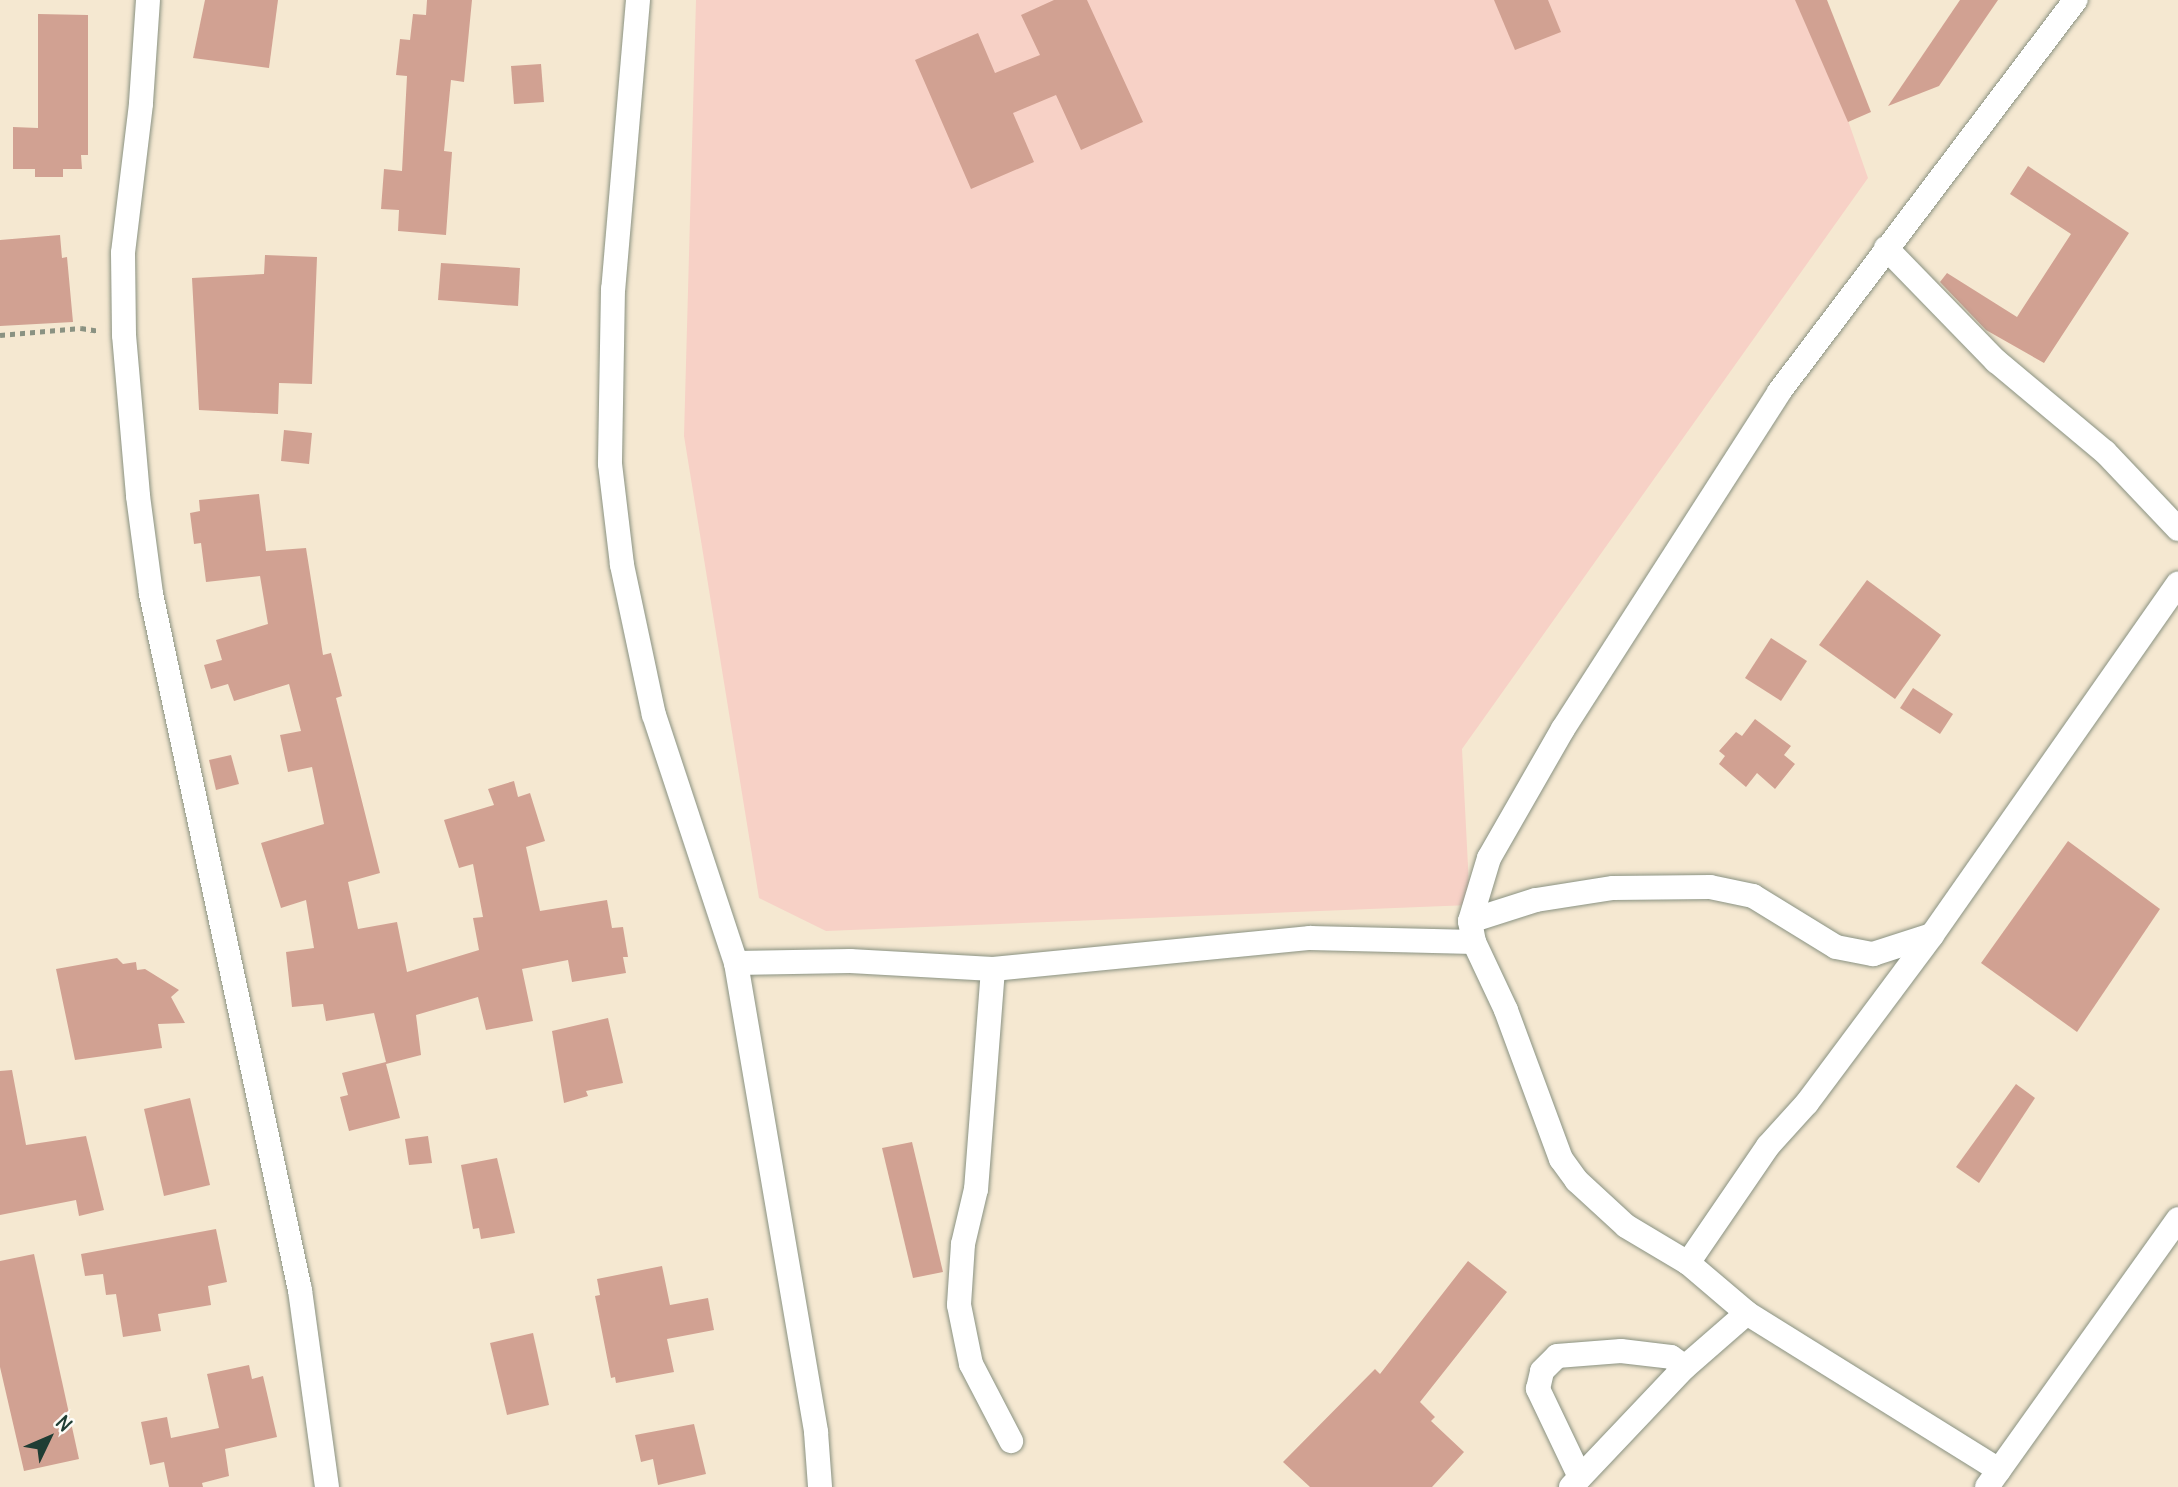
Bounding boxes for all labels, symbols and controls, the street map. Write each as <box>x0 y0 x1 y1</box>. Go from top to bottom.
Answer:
north arrow <box>14 1403 84 1473</box>
text: N <box>51 1410 77 1436</box>

